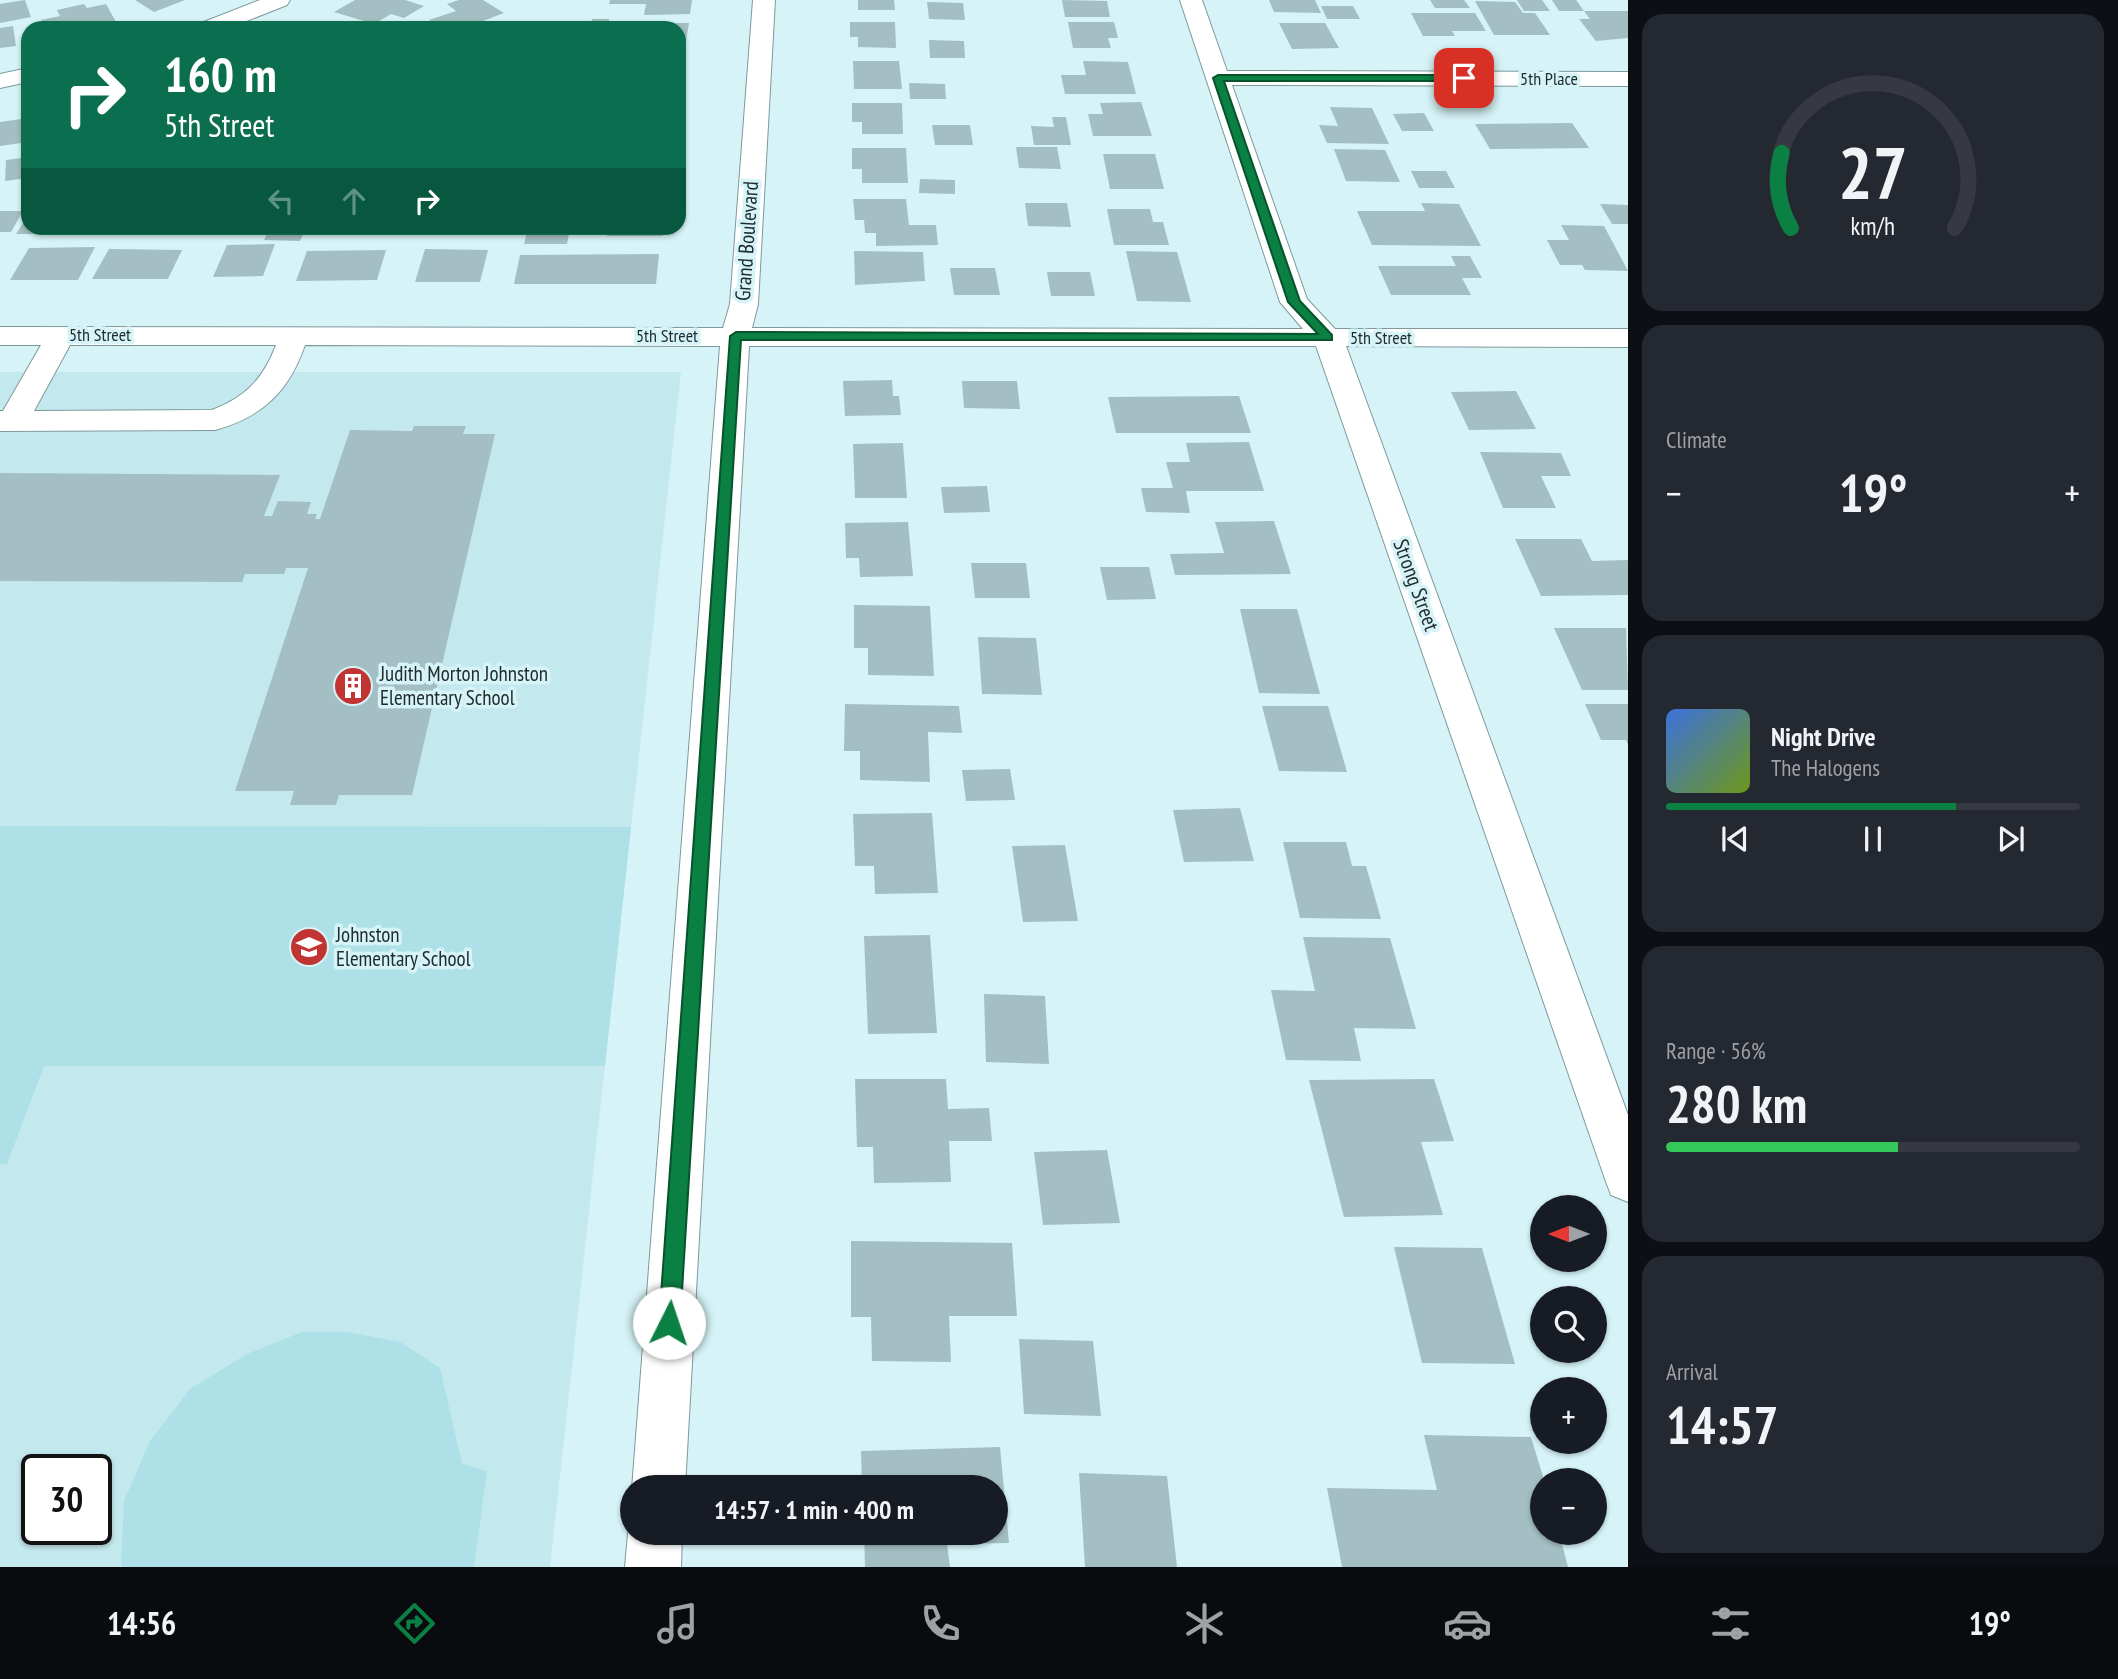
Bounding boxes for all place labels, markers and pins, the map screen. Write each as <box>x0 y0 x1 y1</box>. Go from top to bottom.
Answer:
pin <box>1434 48 1494 108</box>
place label: Judith Morton Johnston Elementary School <box>379 660 548 711</box>
building icon: Judith Morton Johnston Elementary School <box>332 665 374 707</box>
place label: Johnston Elementary School <box>335 921 471 972</box>
school or university icon: Johnston Elementary School <box>288 926 330 968</box>

